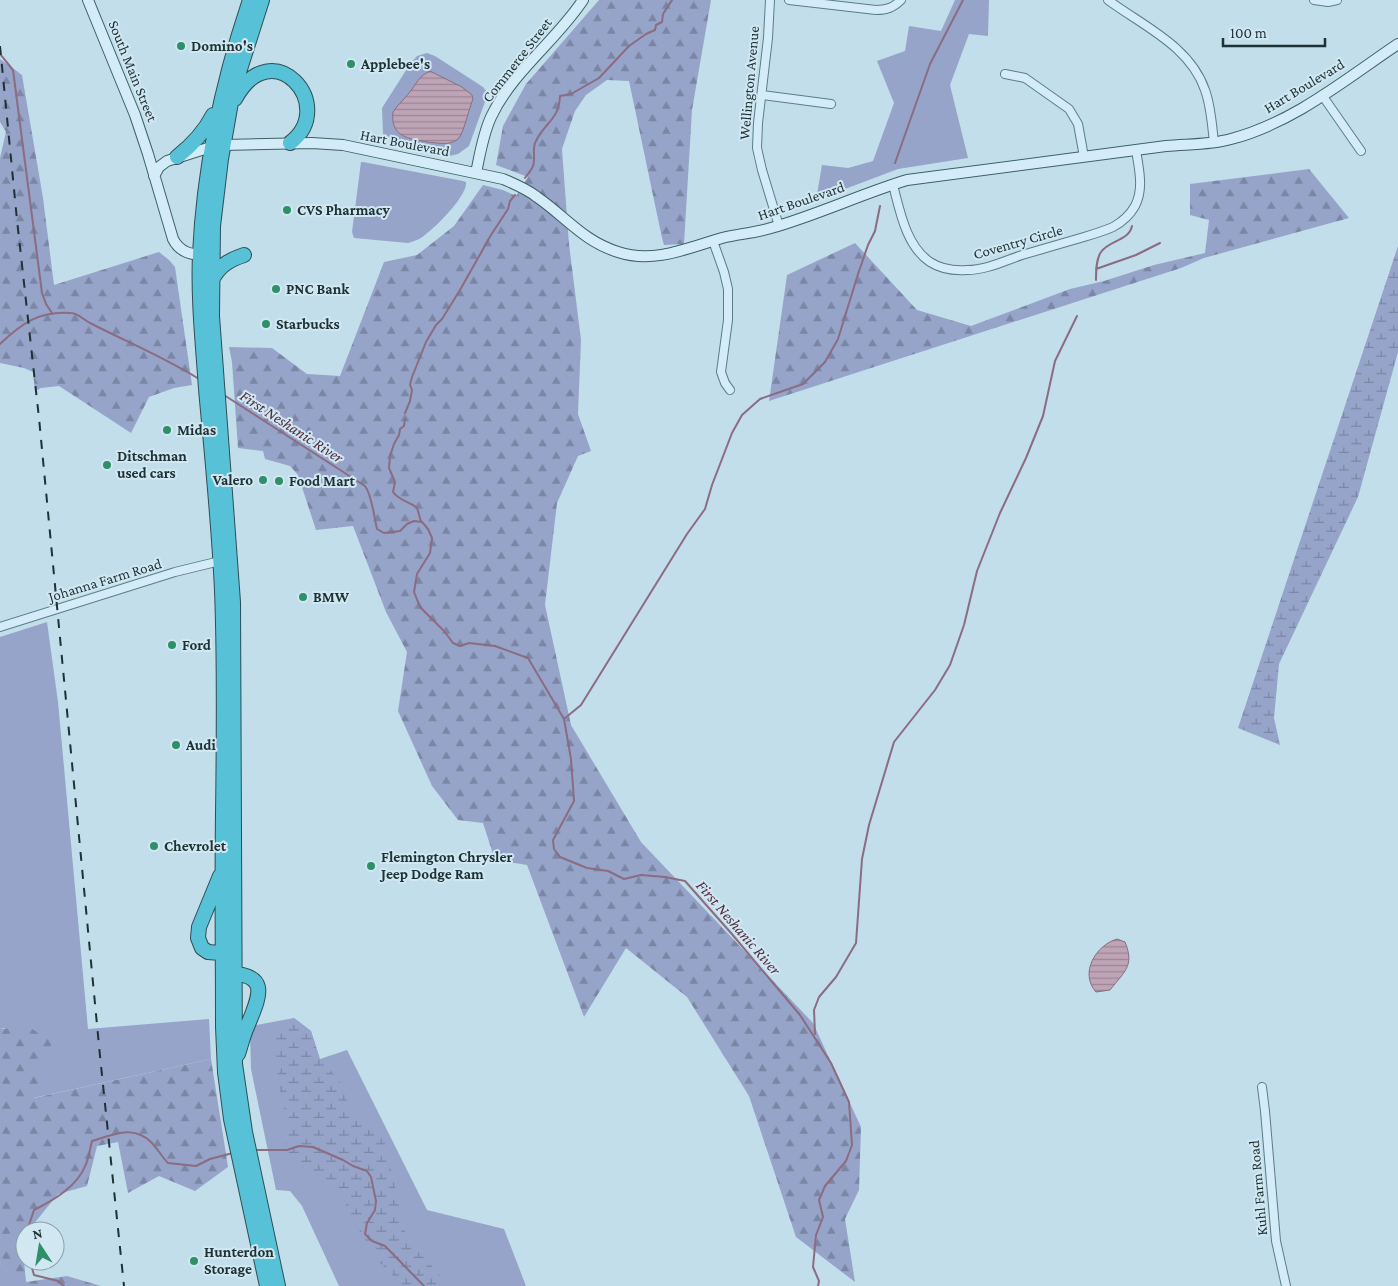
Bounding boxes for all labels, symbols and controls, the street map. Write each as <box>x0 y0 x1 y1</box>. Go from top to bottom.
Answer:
street label: Commerce Street <box>479 14 556 105</box>
scale bar <box>1223 15 1326 47</box>
street label: South Main Street <box>105 18 161 125</box>
street label: Wellington Avenue <box>736 25 763 141</box>
text: 100 m <box>1230 25 1267 41</box>
place label: Domino's <box>191 38 253 54</box>
marker: Domino's <box>175 40 187 52</box>
place label: Applebee's <box>360 56 430 72</box>
street label: Hart Boulevard <box>1261 56 1347 116</box>
marker: Applebee's <box>345 58 357 70</box>
street label: Hart Boulevard <box>359 126 451 160</box>
street label: Hart Boulevard <box>756 179 847 223</box>
place label: CVS Pharmacy <box>297 202 390 218</box>
marker: CVS Pharmacy <box>281 204 293 216</box>
street label: Coventry Circle <box>972 221 1065 263</box>
place label: PNC Bank <box>286 281 350 297</box>
marker: PNC Bank <box>270 283 282 295</box>
place label: Starbucks <box>276 316 340 332</box>
marker: Starbucks <box>260 318 272 330</box>
water label: First Neshanic River <box>237 387 347 466</box>
place label: Midas <box>177 422 216 438</box>
marker: Midas <box>161 424 173 436</box>
place label: Ditschman used cars <box>117 448 187 481</box>
marker: Ditschman used cars <box>101 459 113 471</box>
place label: Valero <box>212 472 253 488</box>
place label: Food Mart <box>289 473 355 489</box>
marker: Valero <box>257 474 269 486</box>
marker: Food Mart <box>273 475 285 487</box>
street label: Johanna Farm Road <box>45 555 164 606</box>
place label: BMW <box>313 589 350 605</box>
marker: BMW <box>297 591 309 603</box>
place label: Ford <box>182 637 212 653</box>
marker: Ford <box>166 639 178 651</box>
place label: Audi <box>185 737 216 753</box>
marker: Audi <box>170 739 182 751</box>
place label: Chevrolet <box>164 838 227 854</box>
marker: Chevrolet <box>148 840 160 852</box>
place label: Flemington Chrysler Jeep Dodge Ram <box>379 849 512 882</box>
marker: Flemington Chrysler Jeep Dodge Ram <box>365 860 377 872</box>
water label: First Neshanic River <box>693 877 784 978</box>
street label: Kuhl Farm Road <box>1246 1140 1270 1236</box>
north arrow <box>15 1221 65 1271</box>
text: N <box>31 1224 44 1242</box>
place label: Hunterdon Storage <box>204 1244 274 1277</box>
marker: Hunterdon Storage <box>188 1255 200 1267</box>

